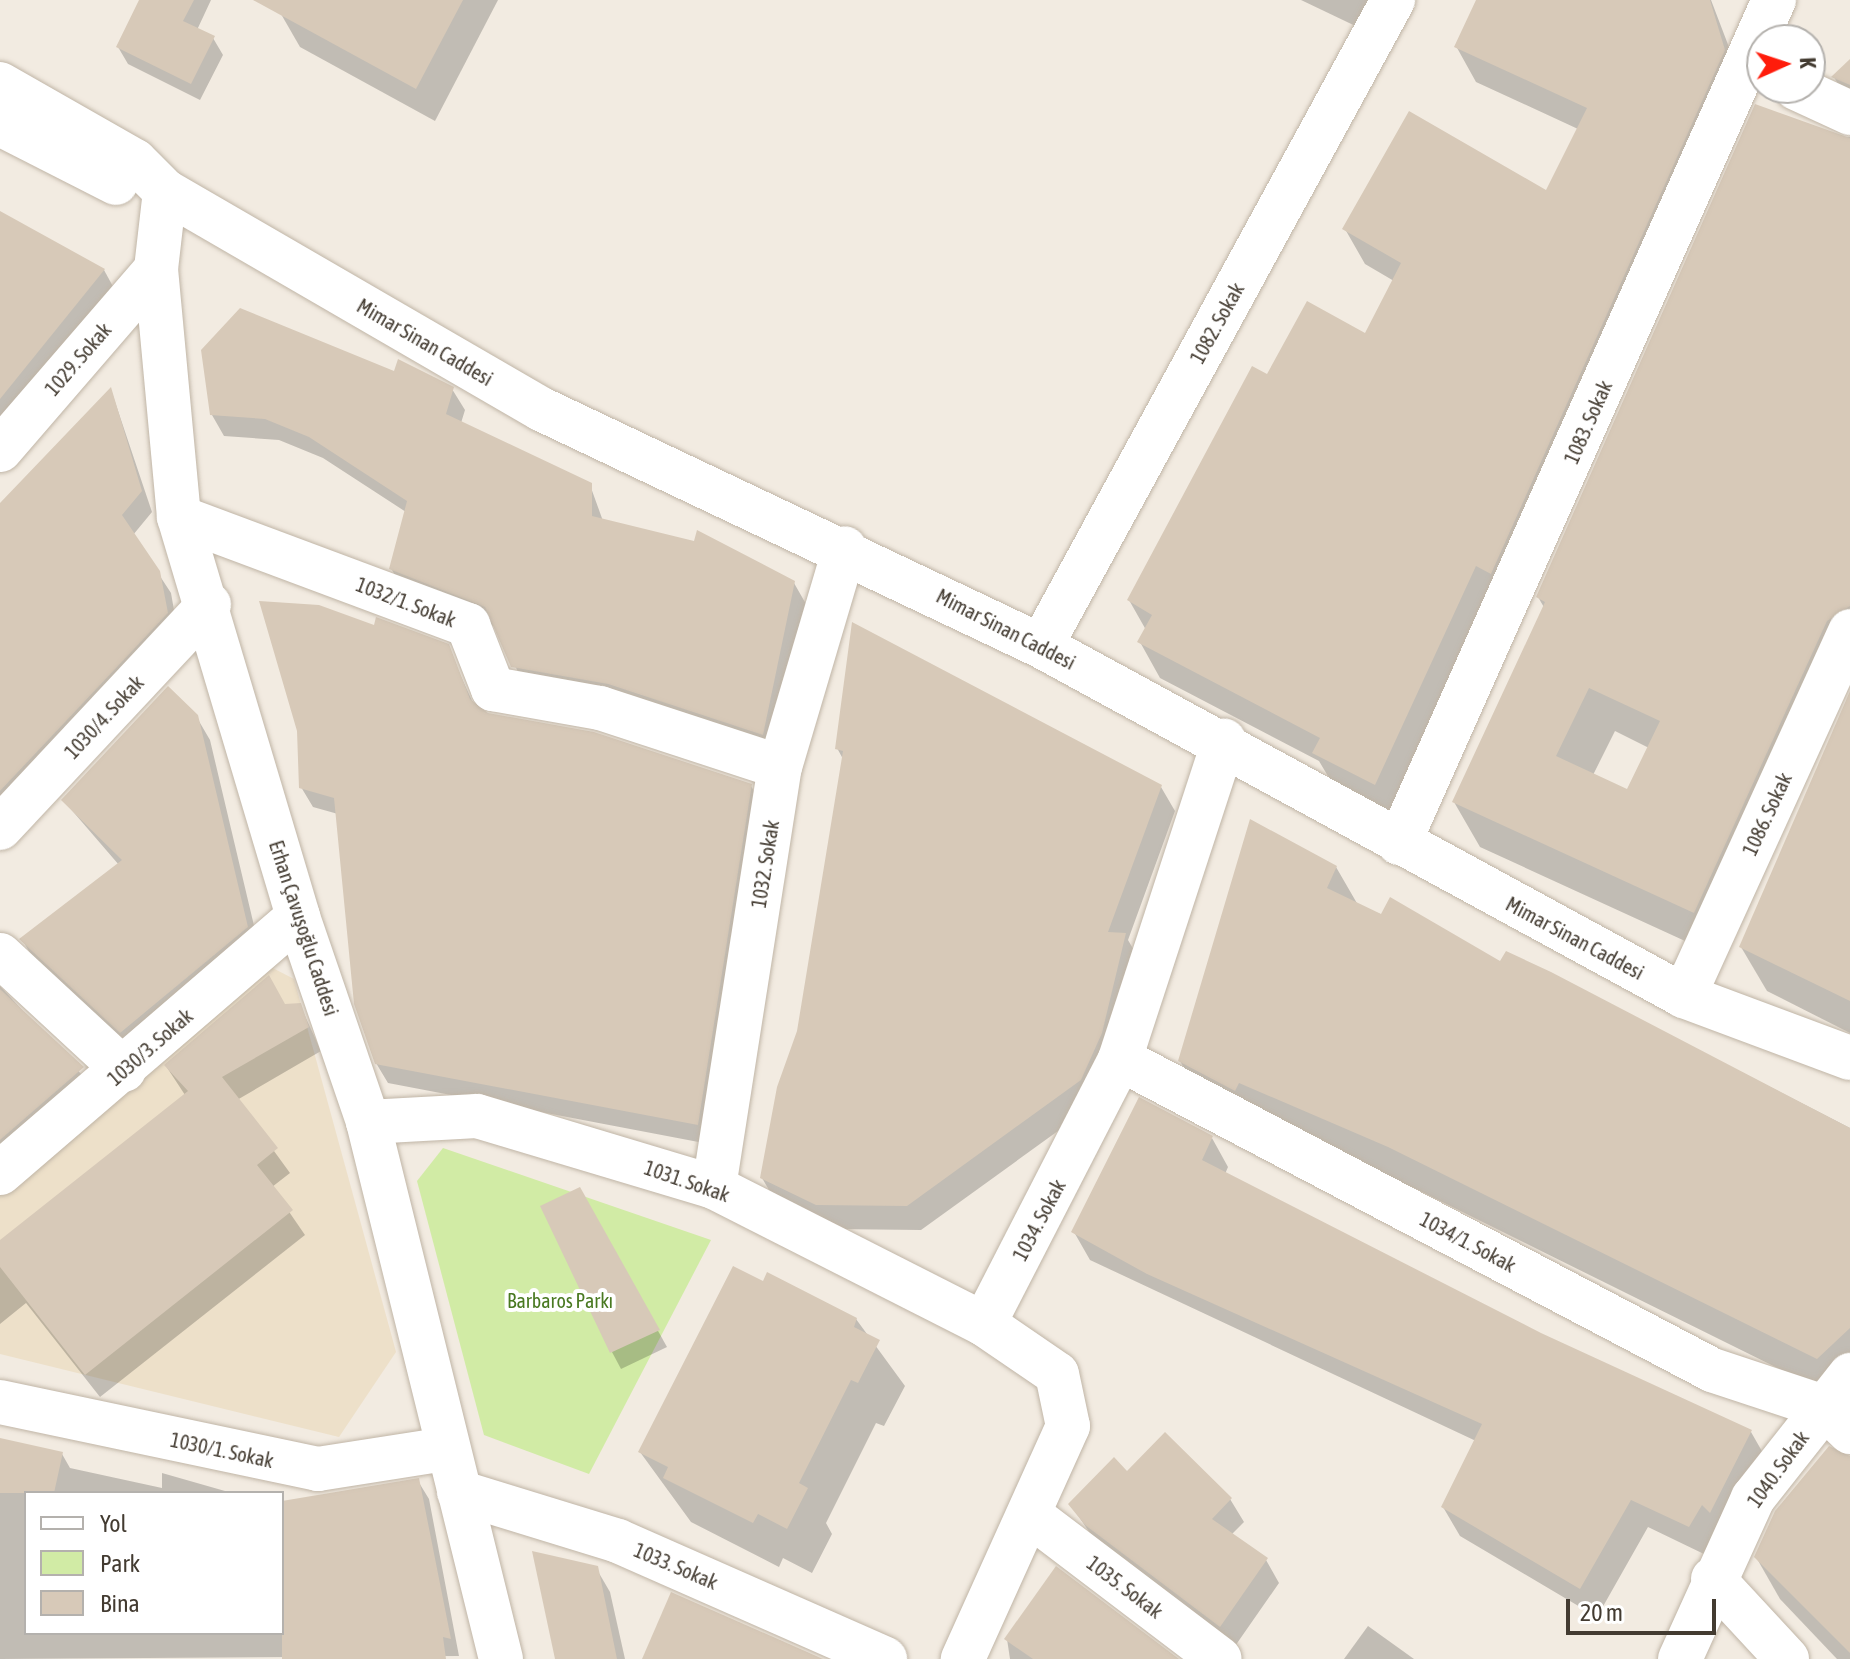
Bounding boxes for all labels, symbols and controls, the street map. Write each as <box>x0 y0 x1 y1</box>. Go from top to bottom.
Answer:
north arrow <box>1746 24 1826 104</box>
text: K <box>1795 57 1821 69</box>
street label: 1082. Sokak <box>1185 278 1249 368</box>
street label: Mimar Sinan Caddesi <box>353 293 497 391</box>
street label: 1029. Sokak <box>40 318 116 400</box>
street label: 1083. Sokak <box>1559 377 1617 467</box>
street label: 1032/1. Sokak <box>353 572 459 632</box>
street label: Mimar Sinan Caddesi <box>932 584 1080 674</box>
street label: 1030/4. Sokak <box>60 671 148 763</box>
street label: 1086. Sokak <box>1737 769 1797 859</box>
street label: 1032. Sokak <box>746 818 784 910</box>
street label: Erhan Çavuşoğlu Caddesi <box>264 837 344 1019</box>
street label: Mimar Sinan Caddesi <box>1502 892 1648 984</box>
street label: 1030/3. Sokak <box>103 1004 197 1090</box>
street label: 1031. Sokak <box>641 1155 733 1207</box>
street label: 1034. Sokak <box>1008 1175 1070 1265</box>
street label: 1034/1. Sokak <box>1416 1207 1520 1277</box>
park label: Barbaros Parkı <box>507 1288 613 1312</box>
street label: 1040. Sokak <box>1742 1426 1814 1512</box>
street label: 1030/1. Sokak <box>168 1427 276 1473</box>
legend <box>24 1491 284 1635</box>
text: Yol <box>100 1510 127 1537</box>
street label: 1033. Sokak <box>631 1538 721 1594</box>
text: Park <box>100 1550 140 1577</box>
street label: 1035. Sokak <box>1082 1551 1168 1623</box>
scale bar <box>1570 1583 1720 1633</box>
text: Bina <box>100 1590 140 1617</box>
text: 20 m <box>1580 1599 1623 1626</box>

